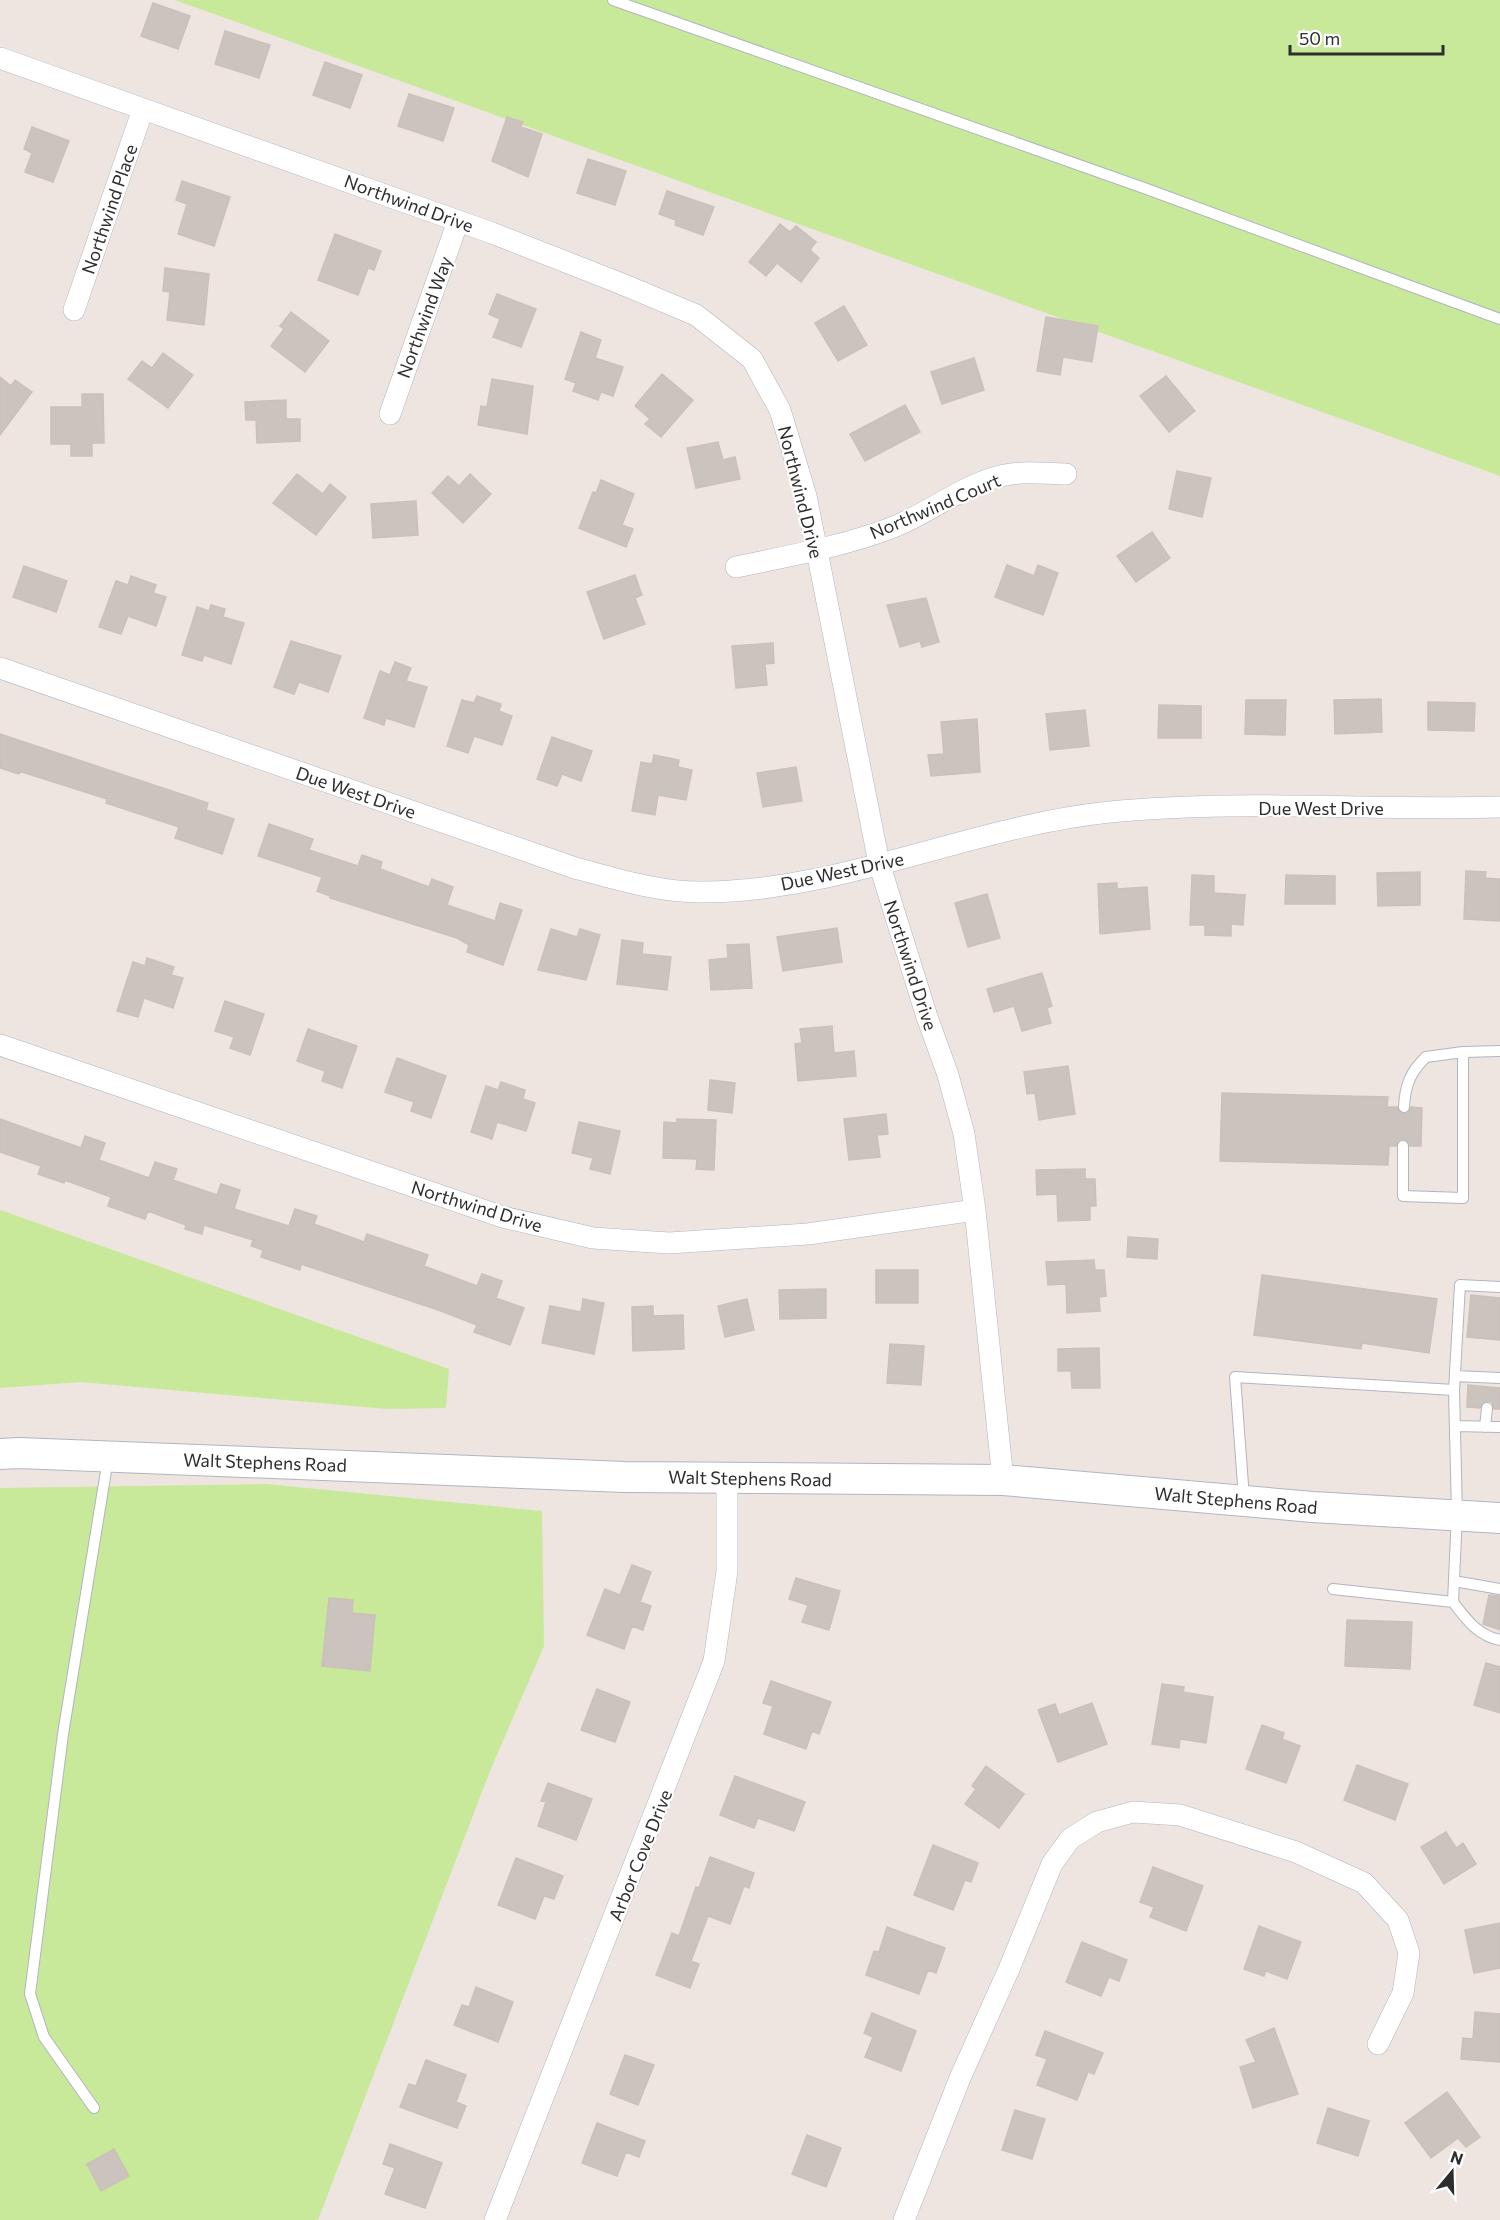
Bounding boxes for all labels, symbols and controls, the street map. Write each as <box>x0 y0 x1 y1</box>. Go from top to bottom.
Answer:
scale bar <box>1290 18 1443 56</box>
text: 50 m <box>1299 27 1340 49</box>
street label: Northwind Place <box>76 141 142 277</box>
street label: Northwind Drive <box>341 169 477 237</box>
street label: Northwind Way <box>392 253 456 381</box>
street label: Northwind Drive <box>774 424 828 560</box>
street label: Northwind Court <box>866 469 1004 543</box>
street label: Due West Drive <box>293 761 419 823</box>
street label: Due West Drive <box>1258 797 1384 819</box>
street label: Due West Drive <box>778 847 906 895</box>
street label: Northwind Drive <box>880 897 942 1033</box>
street label: Northwind Drive <box>409 1176 545 1236</box>
street label: Walt Stephens Road <box>183 1448 347 1476</box>
street label: Walt Stephens Road <box>668 1466 832 1490</box>
street label: Walt Stephens Road <box>1153 1482 1319 1518</box>
street label: Arbor Cove Drive <box>604 1786 676 1924</box>
north arrow <box>1422 2142 1482 2202</box>
text: N <box>1448 2146 1466 2168</box>

